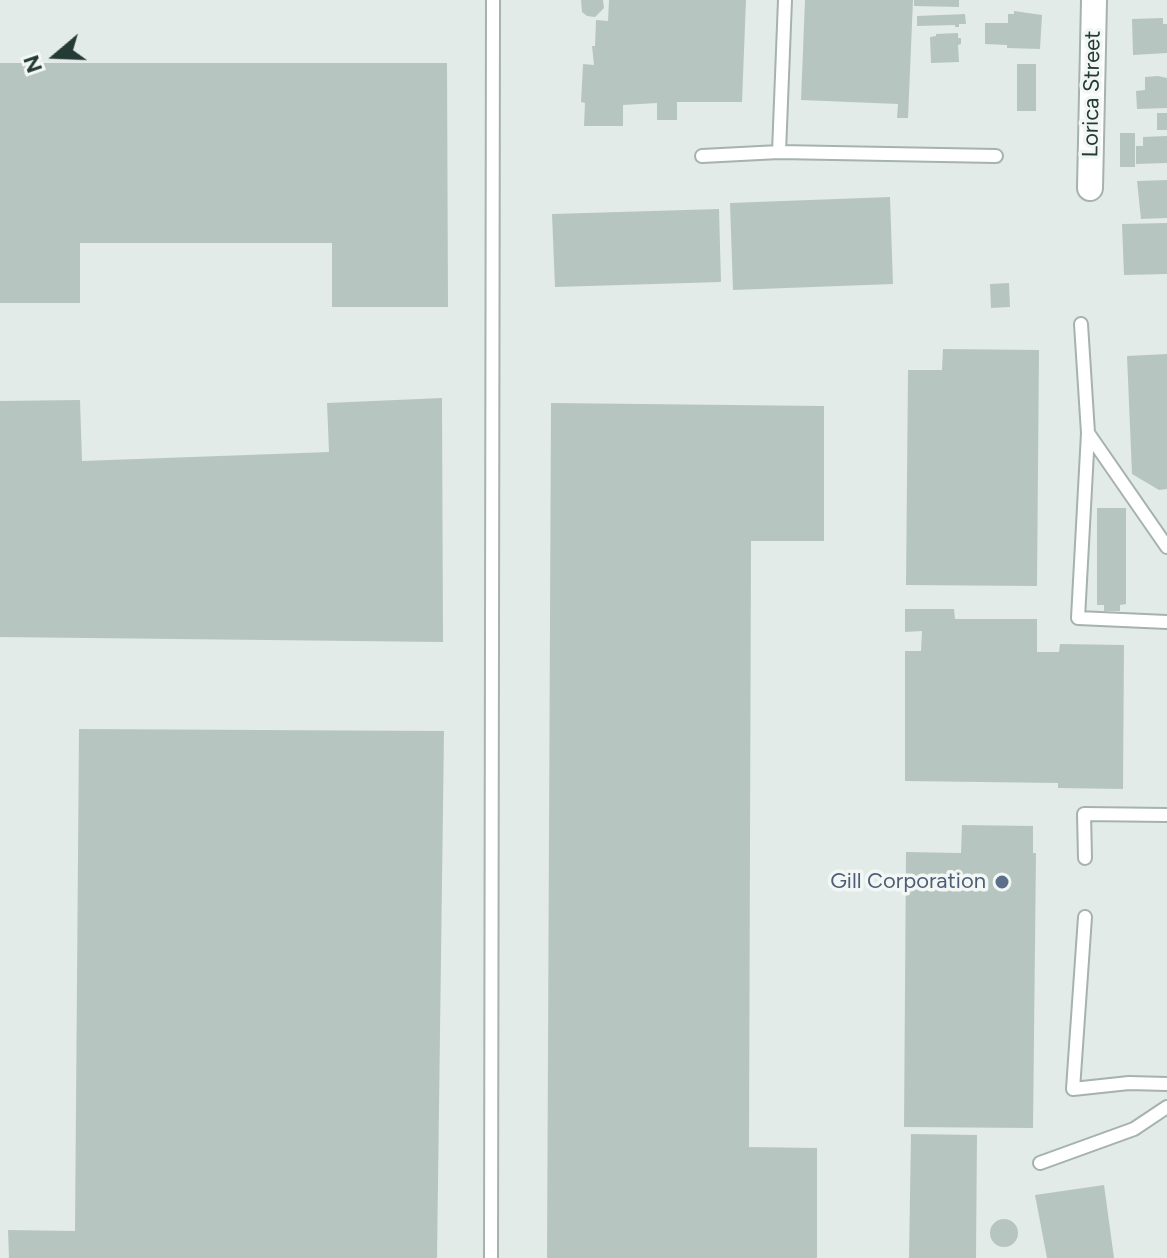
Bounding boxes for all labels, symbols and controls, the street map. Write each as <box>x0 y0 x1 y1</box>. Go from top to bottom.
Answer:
north arrow <box>16 16 96 96</box>
street label: Lorica Street <box>1078 30 1106 158</box>
text: N <box>17 52 48 76</box>
place label: Gill Corporation <box>830 869 986 895</box>
marker: Gill Corporation <box>993 873 1011 891</box>

